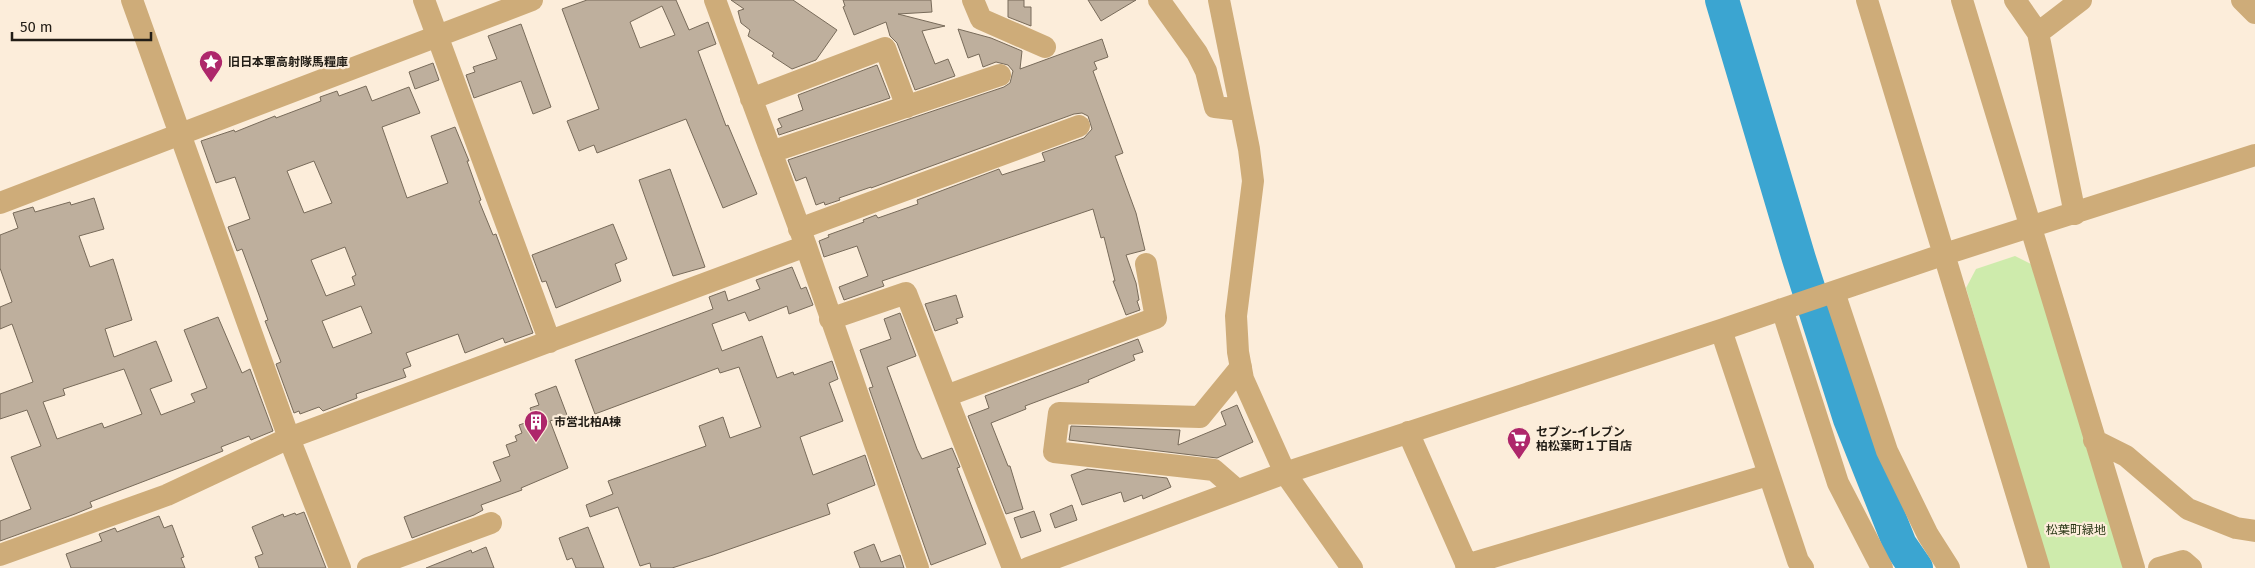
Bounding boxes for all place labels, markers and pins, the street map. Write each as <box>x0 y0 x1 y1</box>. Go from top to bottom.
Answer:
place icon: 旧日本軍高射隊馬糧庫 <box>198 49 224 83</box>
place label: 旧日本軍高射隊馬糧庫 <box>228 55 348 69</box>
building icon: 市営北柏A棟 <box>523 409 549 443</box>
place label: 市営北柏A棟 <box>554 415 621 429</box>
place label: セブン-イレブン 柏松葉町１丁目店 <box>1536 425 1632 453</box>
supermarket icon: セブン-イレブン 柏松葉町１丁目店 <box>1506 426 1532 460</box>

